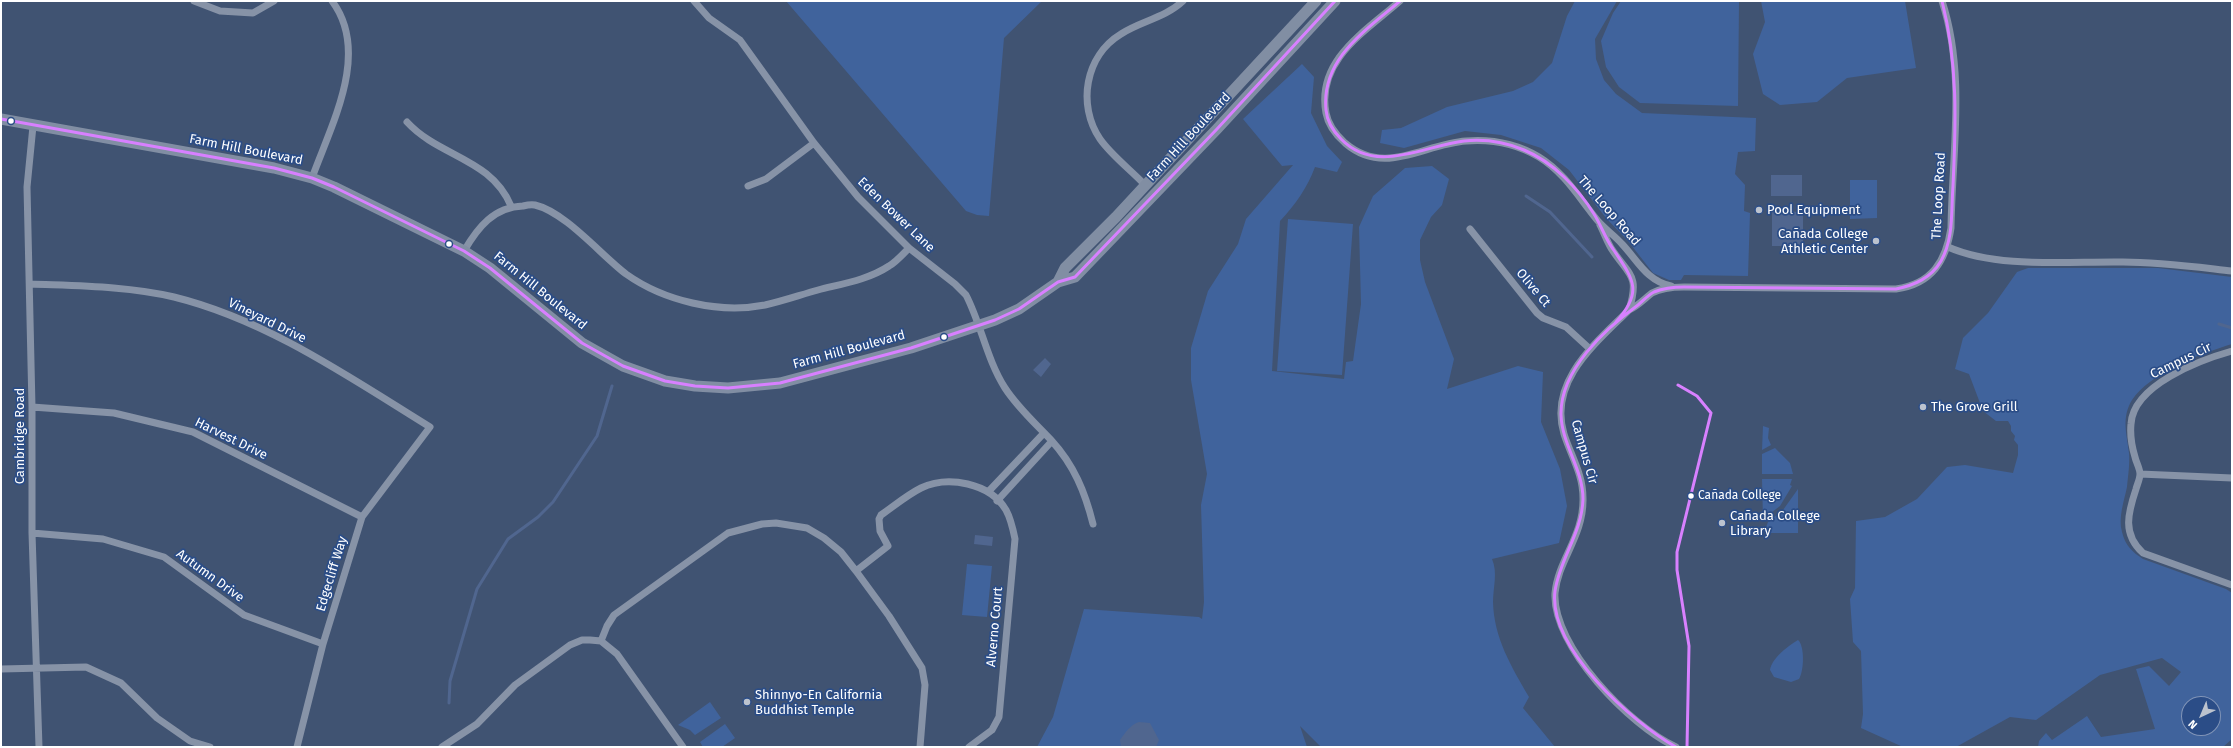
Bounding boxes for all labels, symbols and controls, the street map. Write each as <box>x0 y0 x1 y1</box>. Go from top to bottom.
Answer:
street label: Farm Hill Boulevard <box>1144 89 1234 185</box>
unlabelled marker <box>6 116 16 126</box>
street label: Farm Hill Boulevard <box>188 131 304 169</box>
street label: The Loop Road <box>1929 152 1949 240</box>
street label: The Loop Road <box>1574 173 1644 249</box>
street label: Eden Bower Lane <box>854 174 938 256</box>
place label: Pool Equipment <box>1767 202 1861 218</box>
marker: Pool Equipment <box>1754 205 1764 215</box>
place label: Cañada College Athletic Center <box>1778 226 1868 257</box>
marker: Cañada College Athletic Center <box>1871 236 1881 246</box>
unlabelled marker <box>444 239 454 249</box>
street label: Farm Hill Boulevard <box>490 249 590 333</box>
street label: Olive Ct <box>1513 266 1553 310</box>
street label: Vineyard Drive <box>225 295 309 347</box>
street label: Farm Hill Boulevard <box>791 328 907 372</box>
unlabelled marker <box>939 332 949 342</box>
street label: Campus Cir <box>2148 339 2214 383</box>
street label: Cambridge Road <box>12 388 28 484</box>
place label: The Grove Grill <box>1931 399 2018 415</box>
marker: The Grove Grill <box>1918 402 1928 412</box>
street label: Harvest Drive <box>192 415 270 463</box>
street label: Campus Cir <box>1567 418 1601 486</box>
place label: Cañada College <box>1698 489 1781 503</box>
marker: Cañada College <box>1686 491 1696 501</box>
place label: Cañada College Library <box>1730 508 1820 539</box>
marker: Cañada College Library <box>1717 518 1727 528</box>
street label: Edgecliff Way <box>313 535 351 613</box>
street label: Autumn Drive <box>173 546 247 606</box>
street label: Alverno Court <box>984 586 1006 668</box>
place label: Shinnyo-En California Buddhist Temple <box>755 687 882 718</box>
north arrow <box>2181 696 2221 736</box>
marker: Shinnyo-En California Buddhist Temple <box>742 697 752 707</box>
text: N <box>2186 717 2200 731</box>

